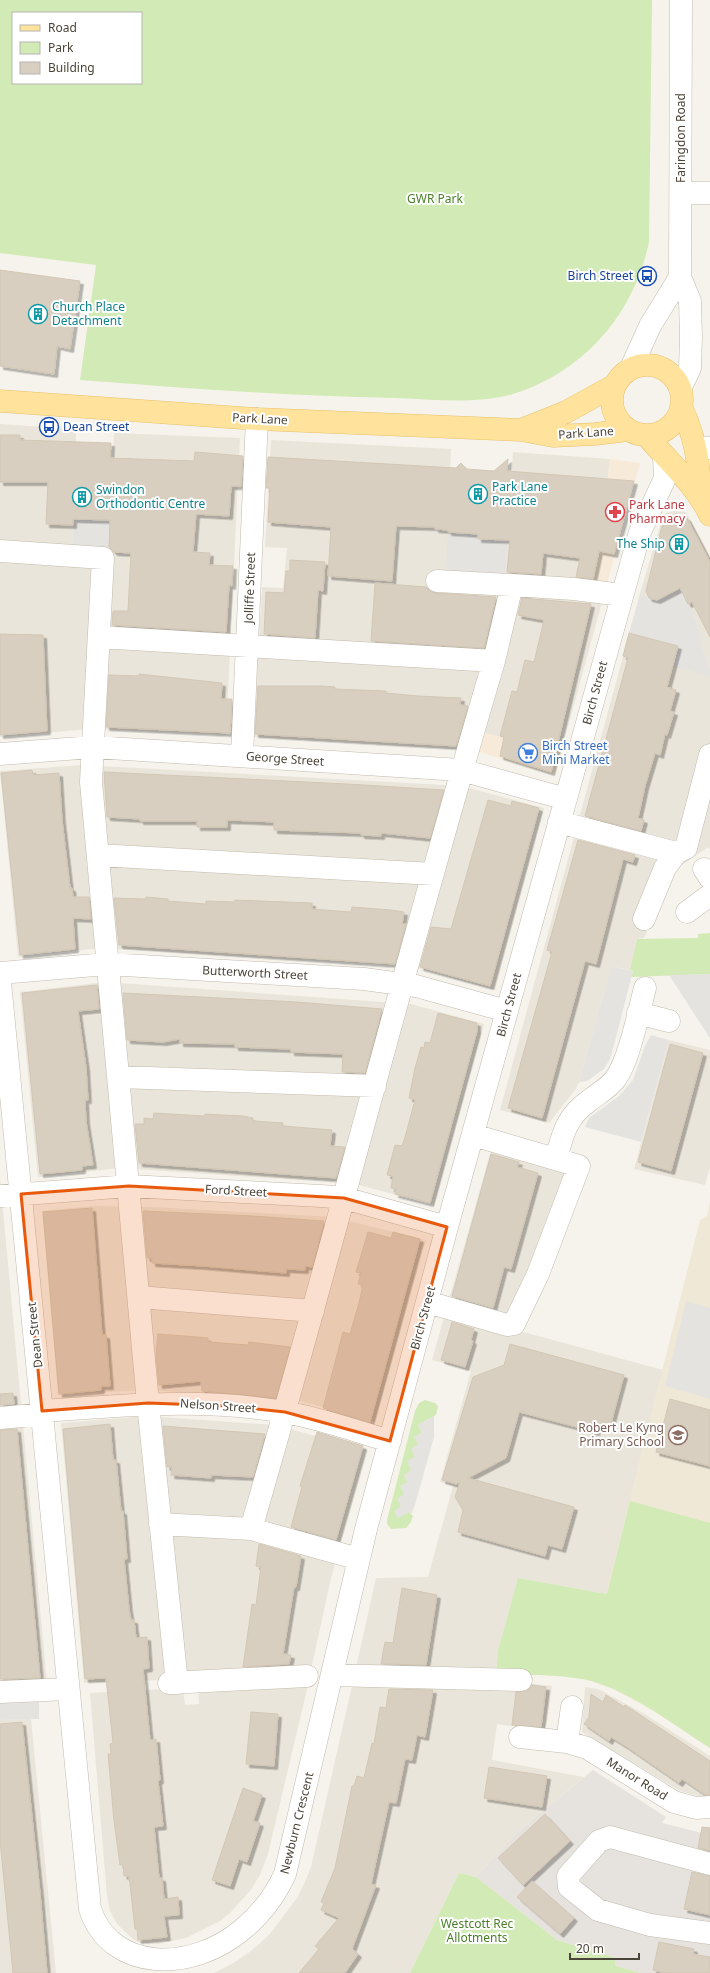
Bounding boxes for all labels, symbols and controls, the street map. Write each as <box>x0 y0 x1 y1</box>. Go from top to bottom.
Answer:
legend <box>12 12 142 84</box>
text: Road <box>48 19 77 36</box>
text: Park <box>48 39 74 56</box>
text: Building <box>48 59 95 76</box>
street label: Faringdon Road <box>672 93 689 183</box>
park label: GWR Park <box>407 190 464 207</box>
bus stop icon: Birch Street <box>636 265 658 287</box>
place label: Birch Street <box>568 267 634 284</box>
place label: Church Place Detachment <box>52 298 125 329</box>
building icon: Church Place Detachment <box>27 303 49 325</box>
street label: Park Lane <box>232 409 289 428</box>
bus stop icon: Dean Street <box>38 416 60 438</box>
place label: Dean Street <box>63 418 130 435</box>
street label: Park Lane <box>558 422 615 443</box>
place label: Park Lane Practice <box>492 478 548 509</box>
place label: Swindon Orthodontic Centre <box>96 481 206 512</box>
building icon: Park Lane Practice <box>467 483 489 505</box>
building icon: Swindon Orthodontic Centre <box>71 486 93 508</box>
place label: Park Lane Pharmacy <box>629 496 686 527</box>
pharmacy icon: Park Lane Pharmacy <box>604 501 626 523</box>
building icon: The Ship <box>668 533 690 555</box>
place label: The Ship <box>617 535 665 552</box>
street label: Jolliffe Street <box>240 551 259 625</box>
street label: Birch Street <box>578 658 611 727</box>
place label: Birch Street Mini Market <box>542 737 610 768</box>
supermarket icon: Birch Street Mini Market <box>517 742 539 764</box>
street label: George Street <box>245 747 325 770</box>
street label: Butterworth Street <box>202 961 309 984</box>
street label: Birch Street <box>492 970 525 1039</box>
street label: Ford Street <box>205 1180 268 1201</box>
street label: Birch Street <box>406 1283 439 1352</box>
street label: Dean Street <box>23 1301 46 1369</box>
street label: Nelson Street <box>180 1394 257 1417</box>
place label: Robert Le Kyng Primary School <box>578 1419 664 1450</box>
school or university icon: Robert Le Kyng Primary School <box>667 1424 689 1446</box>
street label: Manor Road <box>603 1753 671 1804</box>
street label: Newburn Crescent <box>276 1769 318 1876</box>
park label: Westcott Rec Allotments <box>441 1915 514 1946</box>
scale bar <box>570 1935 639 1961</box>
text: 20 m <box>576 1940 604 1957</box>

